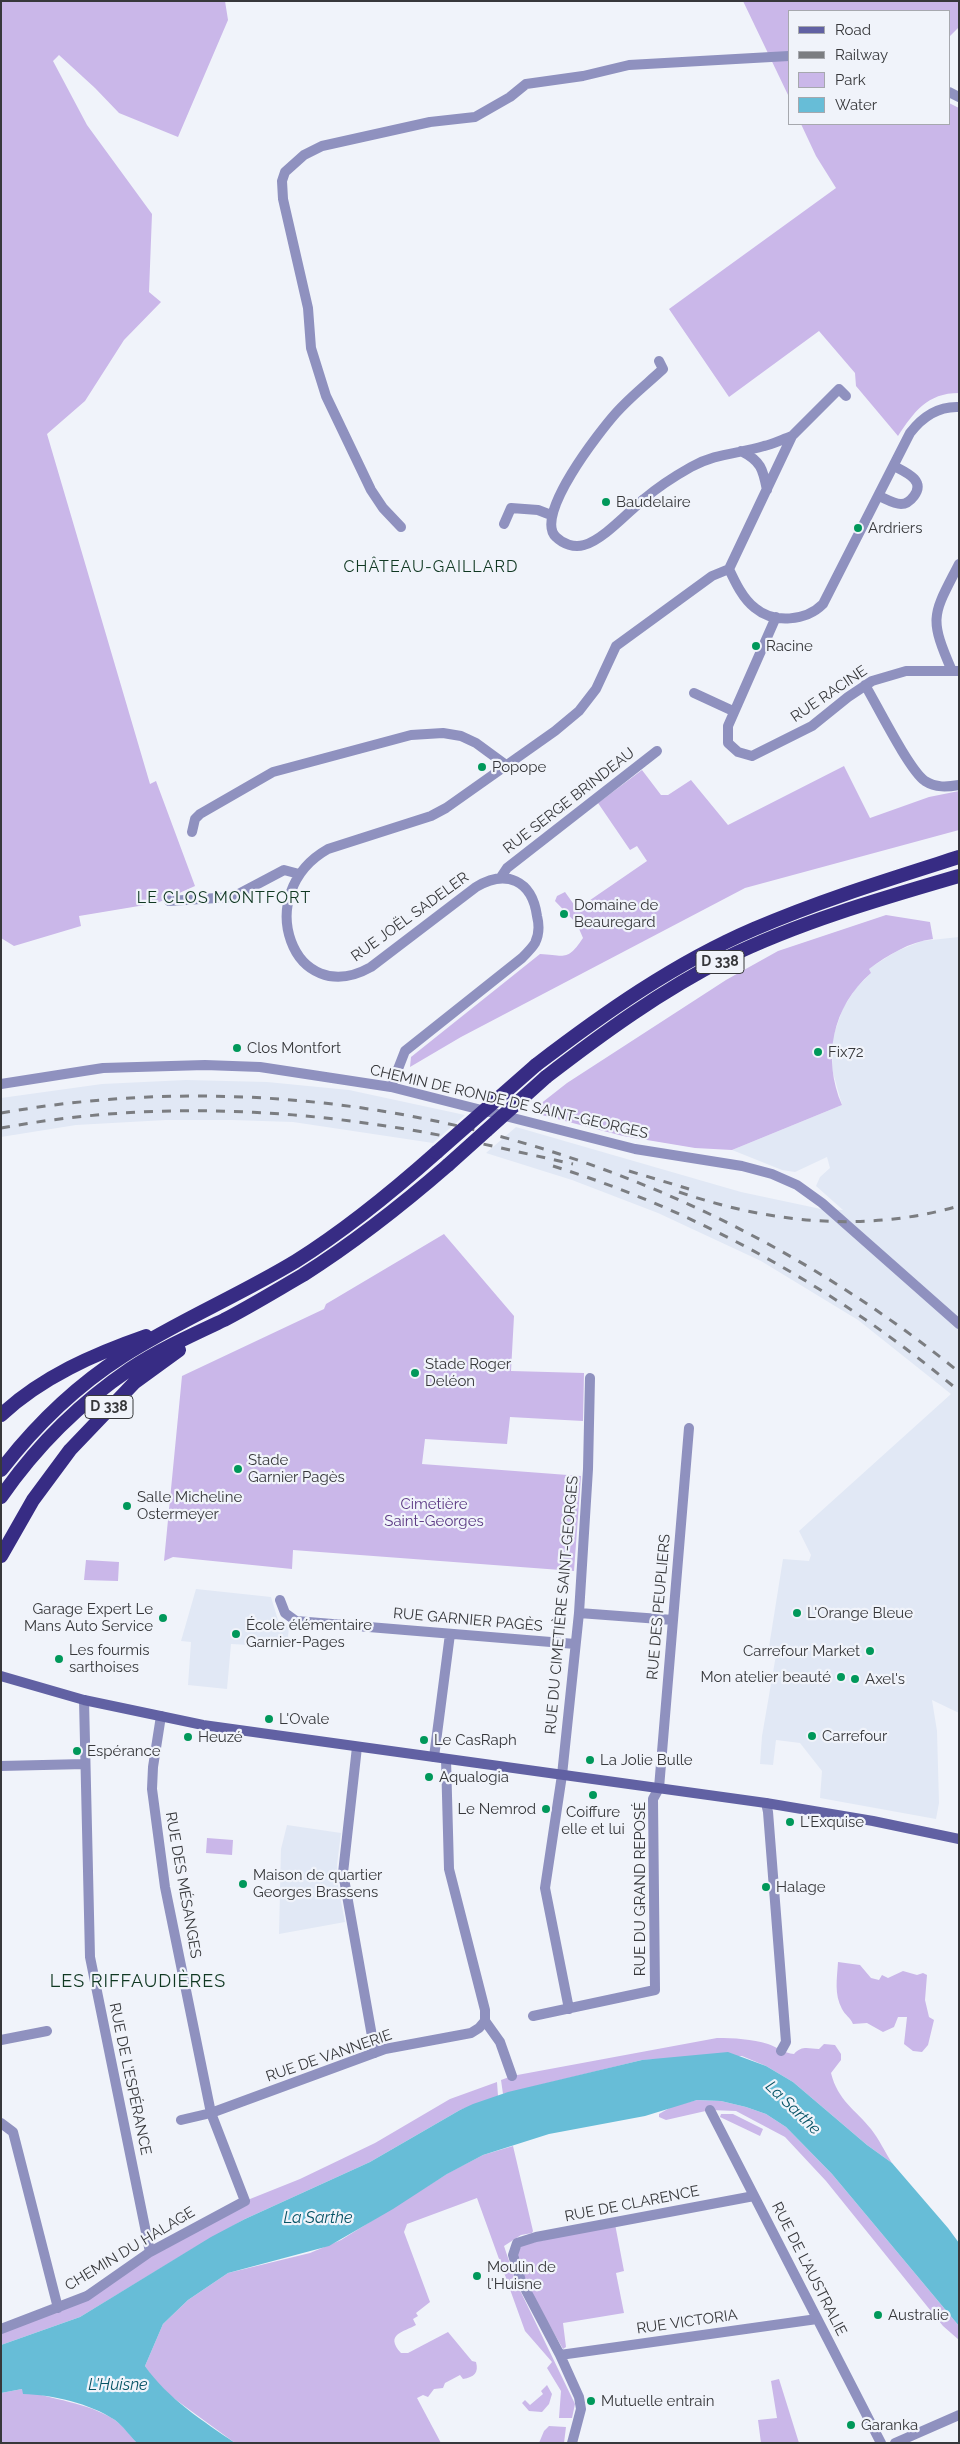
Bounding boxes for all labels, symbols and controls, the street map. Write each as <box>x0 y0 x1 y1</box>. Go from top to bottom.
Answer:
legend <box>788 10 950 125</box>
text: Road <box>835 21 871 39</box>
text: Railway <box>835 46 888 64</box>
text: Park <box>835 71 866 89</box>
text: Water <box>835 96 877 114</box>
place label: Baudelaire <box>616 493 691 511</box>
marker: Baudelaire <box>600 496 612 508</box>
place label: Ardriers <box>868 519 922 537</box>
marker: Ardriers <box>852 522 864 534</box>
district label: CHÂTEAU-GAILLARD <box>342 557 520 577</box>
place label: Racine <box>766 637 813 655</box>
marker: Racine <box>750 640 762 652</box>
street label: RUE RACINE <box>787 662 871 726</box>
street label: RUE SERGE BRINDEAU <box>500 744 638 858</box>
place label: Popope <box>492 758 546 776</box>
marker: Popope <box>476 761 488 773</box>
street label: RUE JOËL SADELER <box>348 868 472 966</box>
district label: LE CLOS MONTFORT <box>135 888 313 908</box>
place label: Domaine de Beauregard <box>574 896 658 931</box>
marker: Domaine de Beauregard <box>558 908 570 920</box>
road number: D 338 <box>696 950 744 974</box>
place label: Clos Montfort <box>247 1039 341 1057</box>
marker: Clos Montfort <box>231 1042 243 1054</box>
place label: Fix72 <box>828 1043 864 1061</box>
marker: Fix72 <box>812 1046 824 1058</box>
street label: CHEMIN DE RONDE DE SAINT-GEORGES <box>368 1061 650 1143</box>
place label: Stade Roger Deléon <box>425 1355 511 1390</box>
marker: Stade Roger Deléon <box>409 1367 421 1379</box>
road number: D 338 <box>85 1395 133 1418</box>
place label: Stade Garnier Pagès <box>248 1451 345 1486</box>
marker: Stade Garnier Pagès <box>232 1463 244 1475</box>
street label: RUE DU CIMETIÈRE SAINT-GEORGES <box>542 1475 582 1735</box>
place label: Salle Micheline Ostermeyer <box>137 1488 242 1523</box>
park label: Cimetière Saint-Georges <box>384 1495 484 1530</box>
marker: Salle Micheline Ostermeyer <box>121 1500 133 1512</box>
street label: RUE DES PEUPLIERS <box>644 1533 674 1681</box>
place label: Garage Expert Le Mans Auto Service <box>24 1600 153 1635</box>
street label: RUE GARNIER PAGÈS <box>392 1604 544 1636</box>
place label: L'Orange Bleue <box>807 1604 913 1622</box>
marker: L'Orange Bleue <box>791 1607 803 1619</box>
marker: Garage Expert Le Mans Auto Service <box>157 1612 169 1624</box>
place label: École élémentaire Garnier-Pages <box>246 1616 372 1651</box>
marker: École élémentaire Garnier-Pages <box>230 1628 242 1640</box>
place label: Les fourmis sarthoises <box>69 1641 150 1676</box>
place label: Carrefour Market <box>743 1642 860 1660</box>
marker: Carrefour Market <box>864 1645 876 1657</box>
marker: Les fourmis sarthoises <box>53 1653 65 1665</box>
place label: Mon atelier beauté <box>701 1668 831 1686</box>
place label: Axel's <box>865 1670 905 1688</box>
marker: Mon atelier beauté <box>835 1671 847 1683</box>
marker: Axel's <box>849 1673 861 1685</box>
place label: L'Ovale <box>279 1710 329 1728</box>
marker: L'Ovale <box>263 1713 275 1725</box>
place label: Carrefour <box>822 1727 887 1745</box>
place label: Heuzé <box>198 1728 243 1746</box>
marker: Carrefour <box>806 1730 818 1742</box>
marker: Heuzé <box>182 1731 194 1743</box>
place label: Le CasRaph <box>434 1731 517 1749</box>
marker: Le CasRaph <box>418 1734 430 1746</box>
place label: Espérance <box>87 1742 161 1760</box>
marker: Espérance <box>71 1745 83 1757</box>
place label: La Jolie Bulle <box>600 1751 693 1769</box>
marker: La Jolie Bulle <box>584 1754 596 1766</box>
place label: Aqualogia <box>439 1768 509 1786</box>
marker: Aqualogia <box>423 1771 435 1783</box>
marker: Coiffure elle et lui <box>587 1789 599 1801</box>
place label: Le Nemrod <box>457 1800 536 1818</box>
street label: RUE DU GRAND REPOSÉ <box>631 1802 649 1976</box>
marker: Le Nemrod <box>540 1803 552 1815</box>
place label: Coiffure elle et lui <box>561 1803 625 1838</box>
street label: RUE DES MÉSANGES <box>161 1810 205 1960</box>
place label: L'Exquise <box>800 1813 864 1831</box>
marker: L'Exquise <box>784 1816 796 1828</box>
place label: Maison de quartier Georges Brassens <box>253 1866 382 1901</box>
marker: Maison de quartier Georges Brassens <box>237 1878 249 1890</box>
place label: Halage <box>776 1878 825 1896</box>
marker: Halage <box>760 1881 772 1893</box>
district label: LES RIFFAUDIÈRES <box>48 1971 228 1993</box>
street label: RUE DE L'ESPÉRANCE <box>105 2001 155 2157</box>
street label: RUE DE VANNERIE <box>264 2026 394 2086</box>
water label: La Sarthe <box>761 2077 825 2139</box>
street label: RUE DE CLARENCE <box>563 2182 701 2226</box>
street label: RUE DE L'AUSTRALIE <box>767 2199 851 2339</box>
street label: CHEMIN DU HALAGE <box>62 2203 198 2295</box>
water label: La Sarthe <box>283 2208 353 2228</box>
place label: Moulin de l'Huisne <box>487 2258 556 2293</box>
marker: Moulin de l'Huisne <box>471 2270 483 2282</box>
street label: RUE VICTORIA <box>635 2306 739 2338</box>
place label: Australie <box>888 2306 949 2324</box>
marker: Australie <box>872 2309 884 2321</box>
water label: L'Huisne <box>88 2375 148 2395</box>
place label: Mutuelle entrain <box>601 2392 715 2410</box>
marker: Mutuelle entrain <box>585 2395 597 2407</box>
place label: Garanka <box>861 2416 918 2434</box>
marker: Garanka <box>845 2419 857 2431</box>

